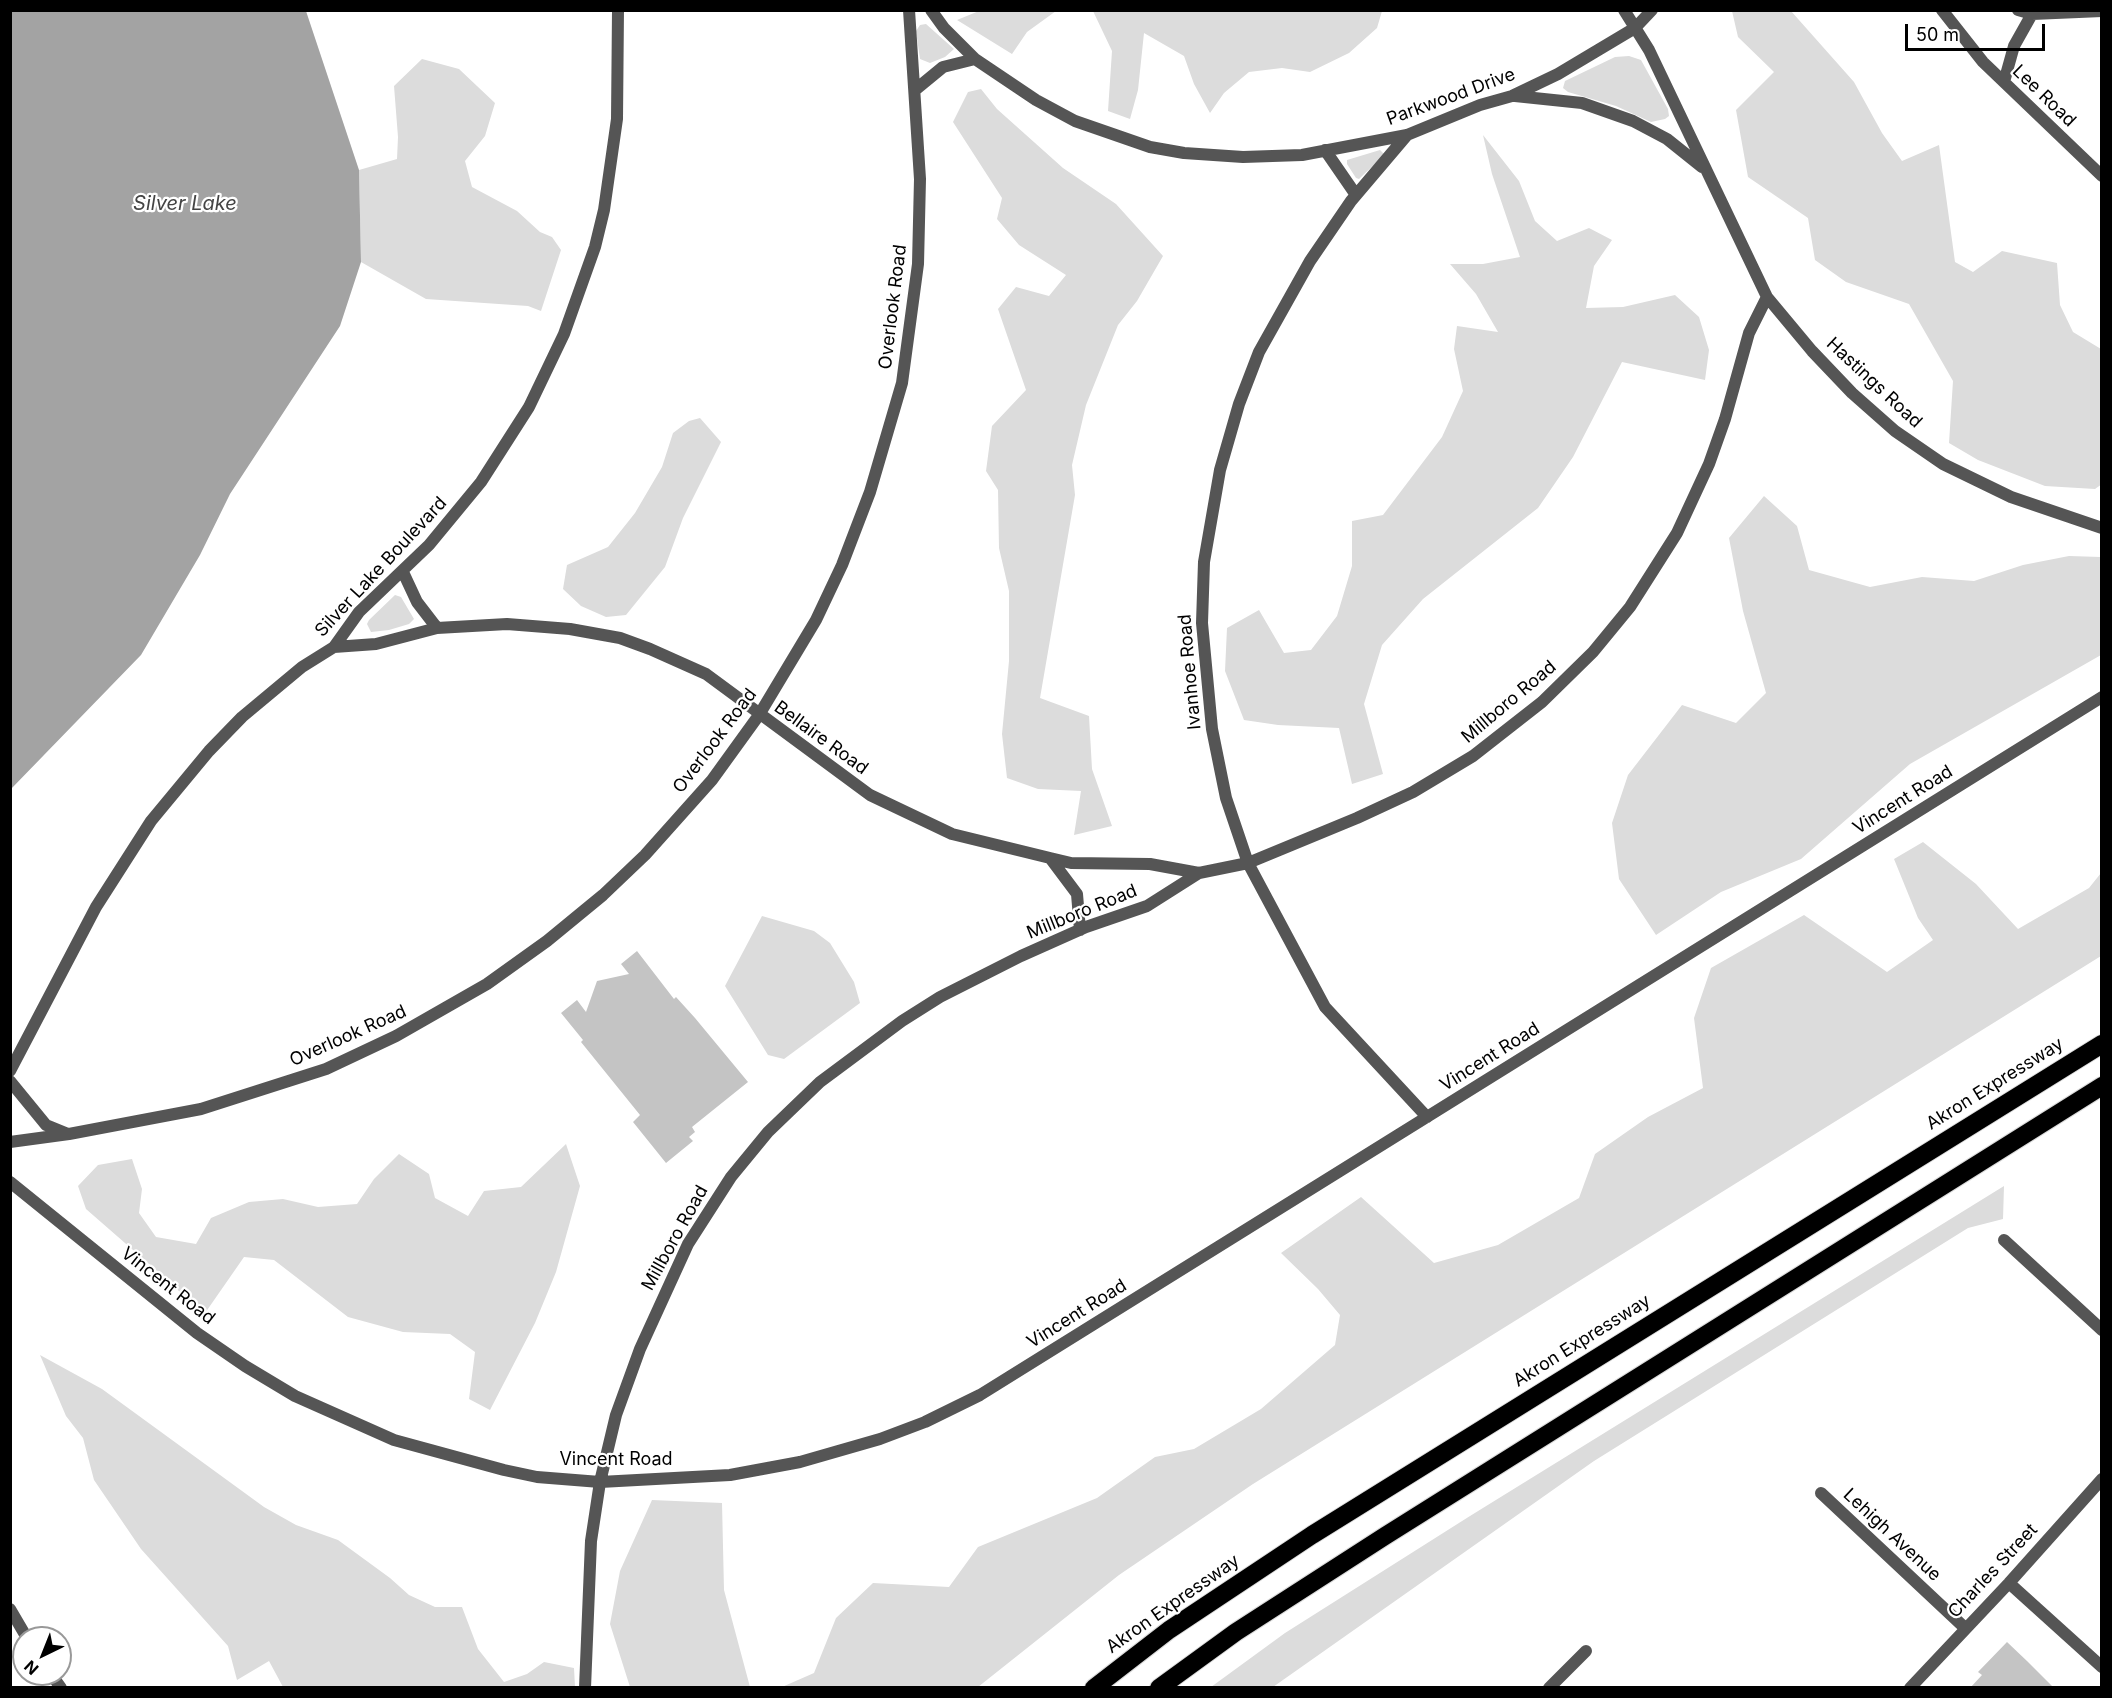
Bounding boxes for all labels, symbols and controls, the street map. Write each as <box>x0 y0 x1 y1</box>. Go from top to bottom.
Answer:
scale bar <box>1908 12 2048 50</box>
text: 50 m <box>1916 24 1959 45</box>
street label: Lee Road <box>2008 61 2080 131</box>
street label: Parkwood Drive <box>1384 64 1518 130</box>
water label: Silver Lake <box>133 192 237 216</box>
street label: Overlook Road <box>875 243 911 371</box>
street label: Hastings Road <box>1822 333 1926 433</box>
street label: Silver Lake Boulevard <box>311 493 451 641</box>
street label: Ivanhoe Road <box>1174 613 1206 731</box>
street label: Millboro Road <box>1457 656 1561 748</box>
street label: Overlook Road <box>669 684 761 798</box>
street label: Bellaire Road <box>770 697 872 779</box>
street label: Vincent Road <box>1849 761 1957 839</box>
street label: Millboro Road <box>1024 880 1140 944</box>
street label: Overlook Road <box>286 1001 410 1071</box>
street label: Vincent Road <box>1436 1018 1544 1096</box>
street label: Akron Expressway <box>1922 1033 2068 1135</box>
street label: Millboro Road <box>637 1182 713 1294</box>
street label: Vincent Road <box>117 1243 219 1329</box>
street label: Vincent Road <box>1023 1275 1131 1353</box>
street label: Akron Expressway <box>1509 1290 1655 1392</box>
street label: Vincent Road <box>559 1449 673 1471</box>
street label: Lehigh Avenue <box>1839 1484 1945 1586</box>
street label: Charles Street <box>1944 1519 2042 1623</box>
street label: Akron Expressway <box>1102 1550 1244 1658</box>
north arrow <box>12 1626 72 1686</box>
text: N <box>20 1656 42 1679</box>

